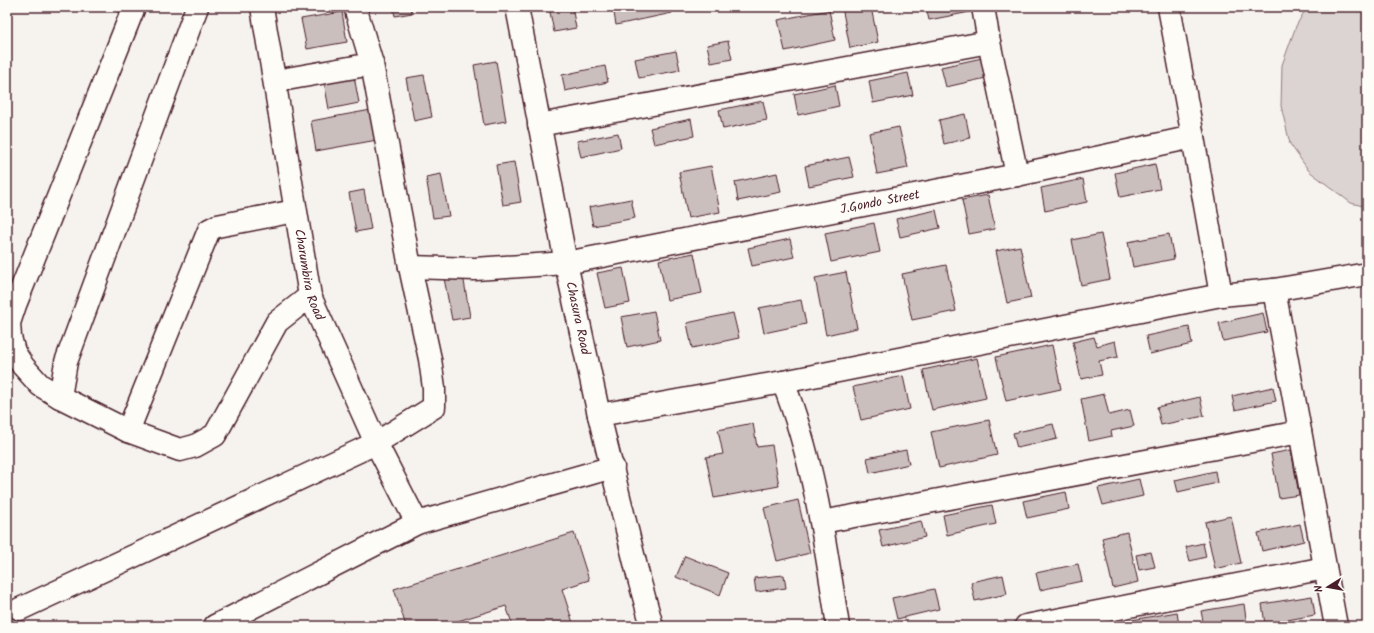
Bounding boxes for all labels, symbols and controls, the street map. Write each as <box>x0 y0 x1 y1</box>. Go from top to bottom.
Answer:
street label: J.Gondo Street <box>838 184 922 220</box>
street label: Charumbira Road <box>289 227 330 324</box>
street label: Chasura Road <box>560 279 596 357</box>
north arrow <box>1308 567 1348 607</box>
text: N <box>1310 584 1329 594</box>

